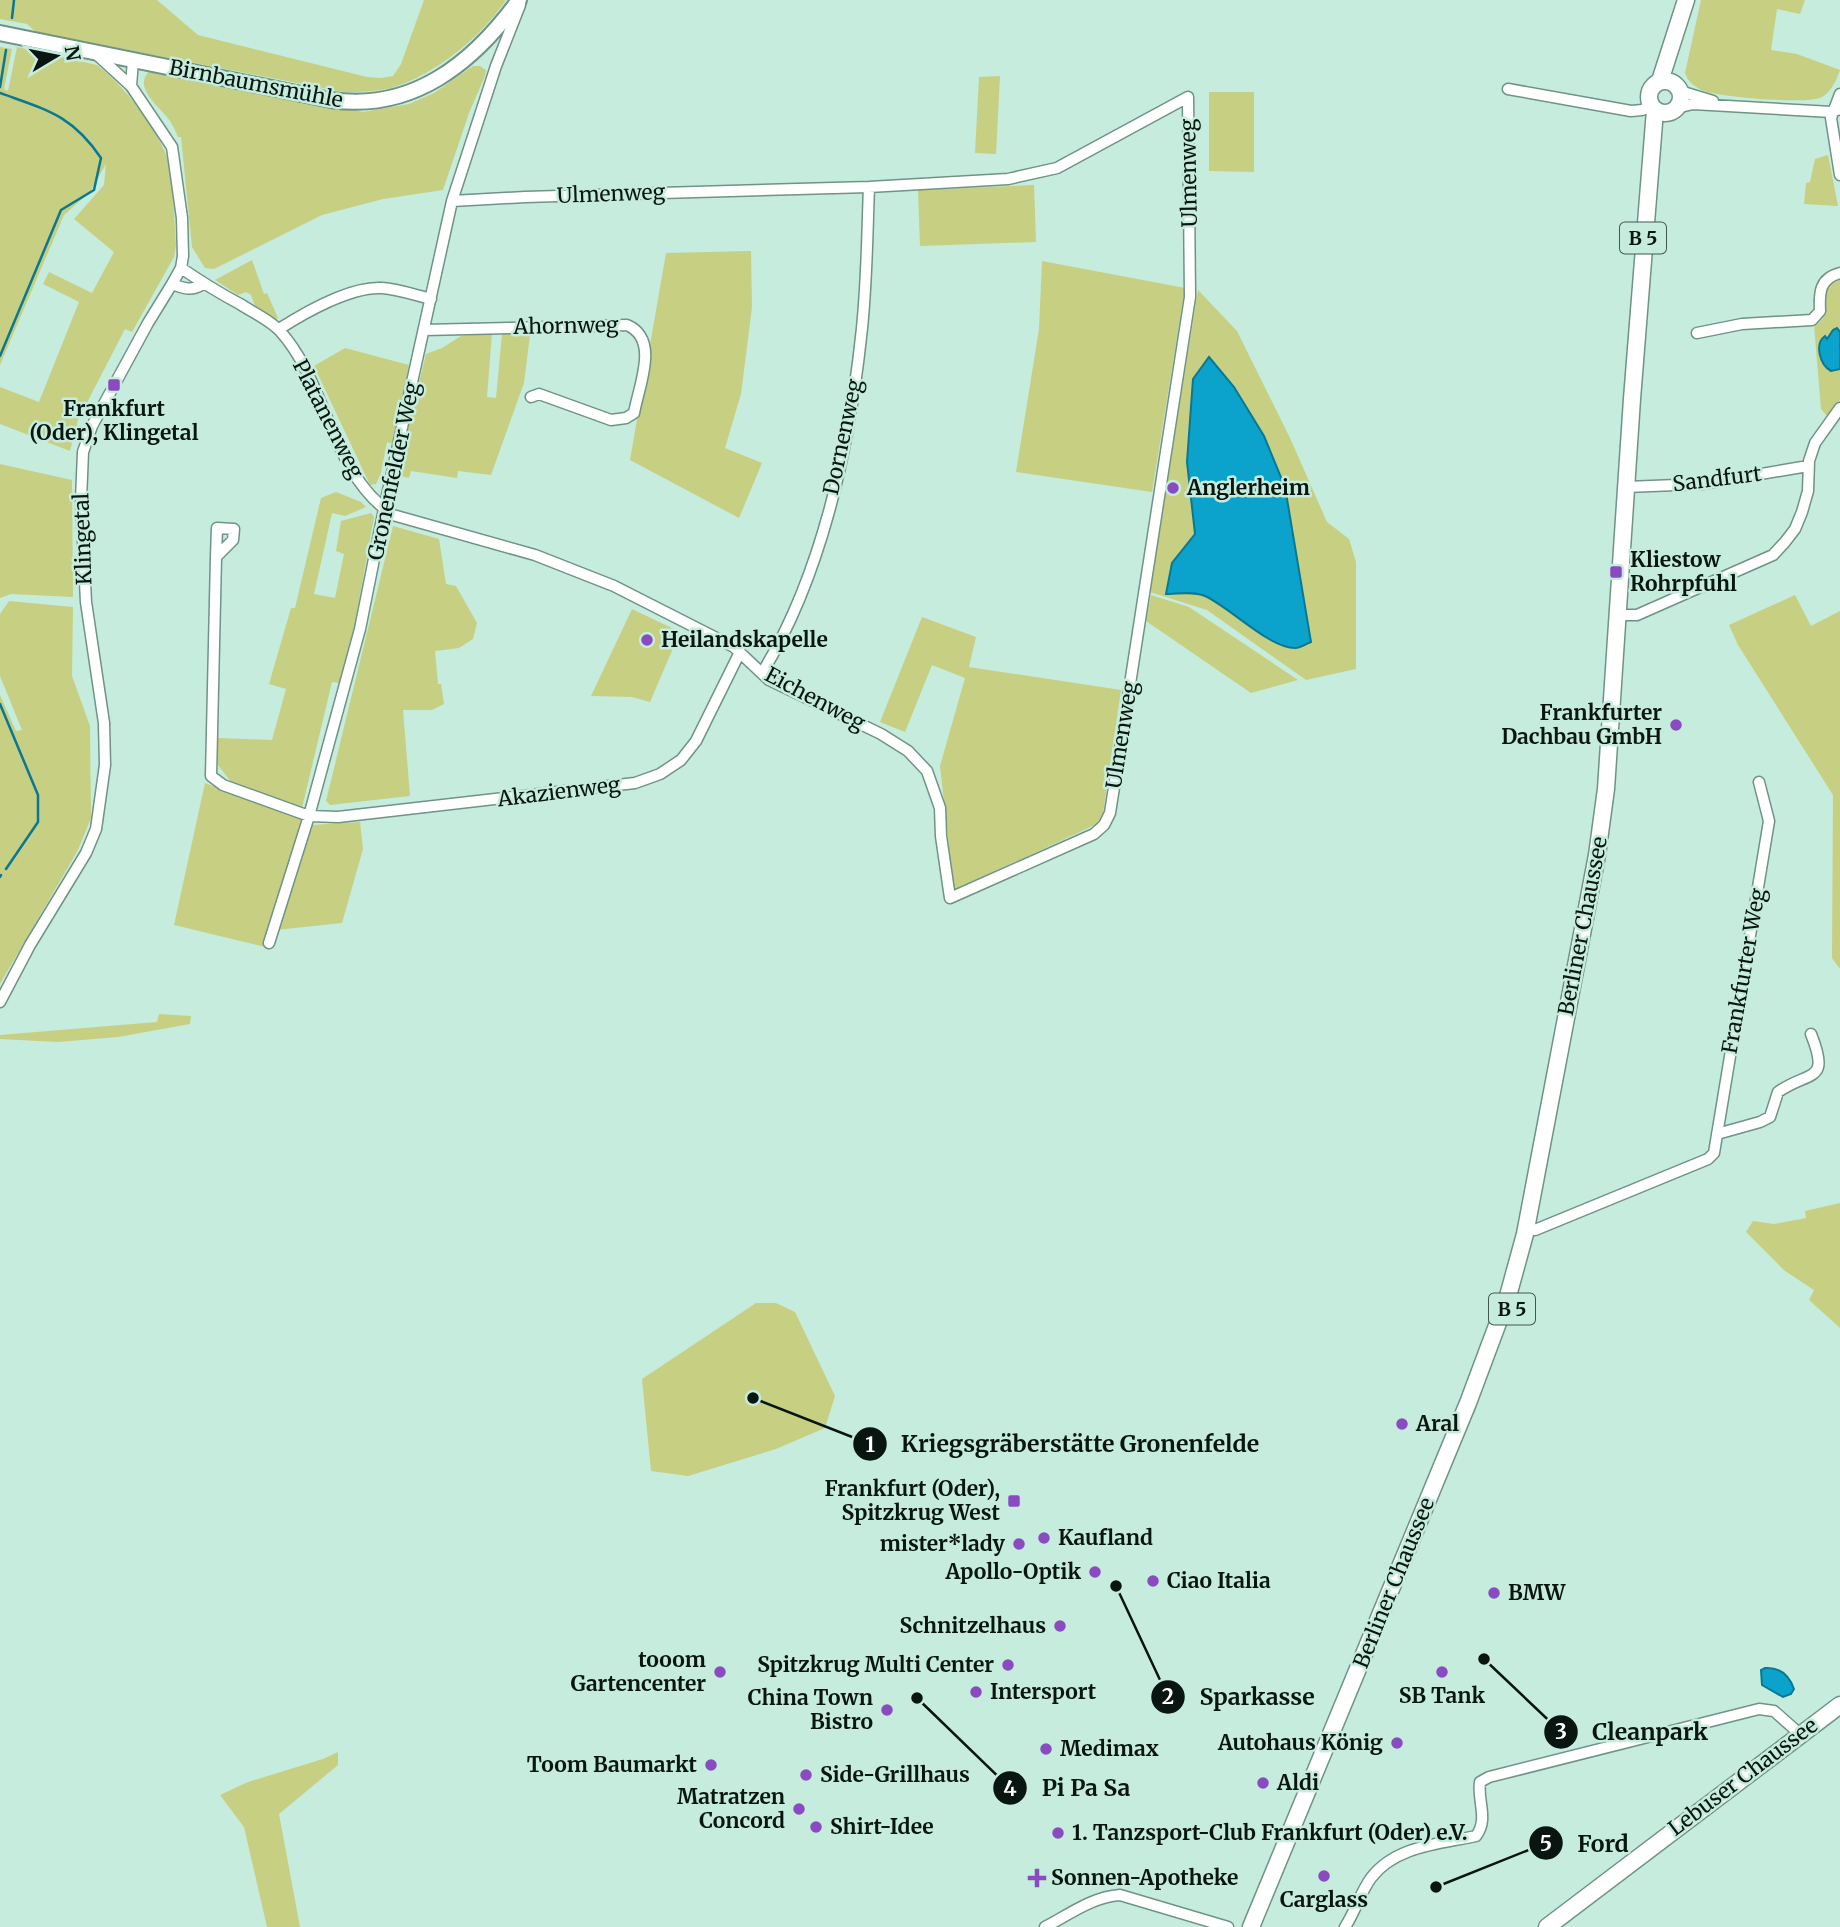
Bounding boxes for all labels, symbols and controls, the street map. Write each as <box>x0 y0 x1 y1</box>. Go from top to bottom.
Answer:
north arrow <box>21 21 91 91</box>
text: N <box>60 44 86 63</box>
street label: Birnbaumsmühle <box>167 53 345 114</box>
street label: Ulmenweg <box>1174 118 1203 228</box>
street label: Ulmenweg <box>556 178 666 209</box>
road number: B 5 <box>1620 222 1666 254</box>
street label: Ahornweg <box>512 311 619 340</box>
street label: Platanenweg <box>287 355 370 483</box>
street label: Dornenweg <box>817 376 868 497</box>
marker: Frankfurt (Oder), Klingetal <box>106 377 122 393</box>
street label: Gronenfelder Weg <box>361 379 426 563</box>
place label: Frankfurt (Oder), Klingetal <box>30 395 199 446</box>
street label: Sandfurt <box>1671 460 1763 497</box>
place label: Anglerheim <box>1186 474 1310 501</box>
marker: Anglerheim <box>1165 480 1181 496</box>
street label: Klingetal <box>67 492 98 586</box>
place label: Kliestow Rohrpfuhl <box>1630 546 1737 597</box>
marker: Kliestow Rohrpfuhl <box>1608 564 1624 580</box>
place label: Heilandskapelle <box>661 626 828 653</box>
marker: Heilandskapelle <box>639 632 655 648</box>
street label: Eichenweg <box>760 661 870 736</box>
street label: Ulmenweg <box>1100 679 1143 791</box>
place label: Frankfurter Dachbau GmbH <box>1501 699 1662 750</box>
marker: Frankfurter Dachbau GmbH <box>1668 717 1684 733</box>
street label: Akazienweg <box>495 771 622 813</box>
street label: Berliner Chaussee <box>1552 834 1613 1018</box>
street label: Frankfurter Weg <box>1716 886 1771 1056</box>
road number: B 5 <box>1489 1294 1535 1324</box>
place label: Aral <box>1415 1410 1459 1437</box>
marker: Aral <box>1394 1416 1410 1432</box>
callout: Kriegsgräberstätte Gronenfelde <box>852 1422 1274 1466</box>
text: Kriegsgräberstätte Gronenfelde <box>901 1429 1259 1458</box>
text: 1 <box>865 1431 875 1458</box>
place label: Frankfurt (Oder), Spitzkrug West <box>825 1475 1001 1526</box>
marker: Frankfurt (Oder), Spitzkrug West <box>1006 1493 1022 1509</box>
street label: Berliner Chaussee <box>1347 1493 1440 1672</box>
place label: Kaufland <box>1058 1524 1153 1551</box>
place label: mister*lady <box>880 1530 1006 1557</box>
marker: Kaufland <box>1036 1530 1052 1546</box>
marker: mister*lady <box>1011 1536 1027 1552</box>
place label: Apollo-Optik <box>945 1558 1081 1585</box>
marker: Apollo-Optik <box>1087 1564 1103 1580</box>
place label: Ciao Italia <box>1167 1567 1271 1594</box>
marker: Ciao Italia <box>1145 1573 1161 1589</box>
place label: BMW <box>1508 1579 1566 1606</box>
marker: BMW <box>1486 1585 1502 1601</box>
place label: Schnitzelhaus <box>899 1612 1046 1639</box>
marker: Schnitzelhaus <box>1052 1618 1068 1634</box>
place label: tooom Gartencenter <box>571 1646 706 1697</box>
place label: Spitzkrug Multi Center <box>757 1651 994 1678</box>
marker: Spitzkrug Multi Center <box>1000 1657 1016 1673</box>
marker: tooom Gartencenter <box>712 1664 728 1680</box>
marker: SB Tank <box>1434 1664 1450 1680</box>
callout: Sparkasse <box>1151 1675 1329 1719</box>
place label: Intersport <box>990 1678 1097 1705</box>
text: Sparkasse <box>1199 1682 1315 1711</box>
place label: SB Tank <box>1399 1682 1486 1709</box>
text: 2 <box>1162 1683 1174 1710</box>
place label: China Town Bistro <box>748 1684 873 1735</box>
marker: Intersport <box>968 1684 984 1700</box>
marker: China Town Bistro <box>879 1702 895 1718</box>
callout: Cleanpark <box>1543 1710 1722 1754</box>
street label: Lebuser Chaussee <box>1663 1712 1823 1842</box>
text: Cleanpark <box>1592 1717 1708 1746</box>
text: 3 <box>1555 1718 1567 1745</box>
place label: Autohaus König <box>1217 1729 1383 1756</box>
place label: Medimax <box>1060 1735 1159 1762</box>
marker: Autohaus König <box>1389 1735 1405 1751</box>
marker: Medimax <box>1038 1741 1054 1757</box>
place label: Toom Baumarkt <box>527 1751 698 1778</box>
marker: Toom Baumarkt <box>703 1757 719 1773</box>
place label: Side-Grillhaus <box>820 1761 970 1788</box>
callout: Pi Pa Sa <box>992 1766 1144 1810</box>
marker: Side-Grillhaus <box>798 1767 814 1783</box>
place label: Aldi <box>1276 1769 1319 1796</box>
text: Pi Pa Sa <box>1042 1773 1131 1802</box>
text: 4 <box>1003 1775 1017 1802</box>
marker: Aldi <box>1255 1775 1271 1791</box>
place label: Matratzen Concord <box>677 1783 785 1834</box>
marker: Matratzen Concord <box>791 1801 807 1817</box>
place label: Shirt-Idee <box>830 1813 934 1840</box>
marker: Shirt-Idee <box>808 1819 824 1835</box>
place label: 1. Tanzsport-Club Frankfurt (Oder) e.V. <box>1072 1819 1468 1846</box>
callout: Ford <box>1529 1821 1643 1865</box>
marker: 1. Tanzsport-Club Frankfurt (Oder) e.V. <box>1050 1825 1066 1841</box>
text: Ford <box>1577 1829 1629 1858</box>
text: 5 <box>1540 1830 1552 1857</box>
place label: Sonnen-Apotheke <box>1051 1864 1238 1891</box>
marker: Carglass <box>1316 1868 1332 1884</box>
marker: Sonnen-Apotheke <box>1029 1870 1045 1886</box>
place label: Carglass <box>1280 1886 1368 1913</box>

